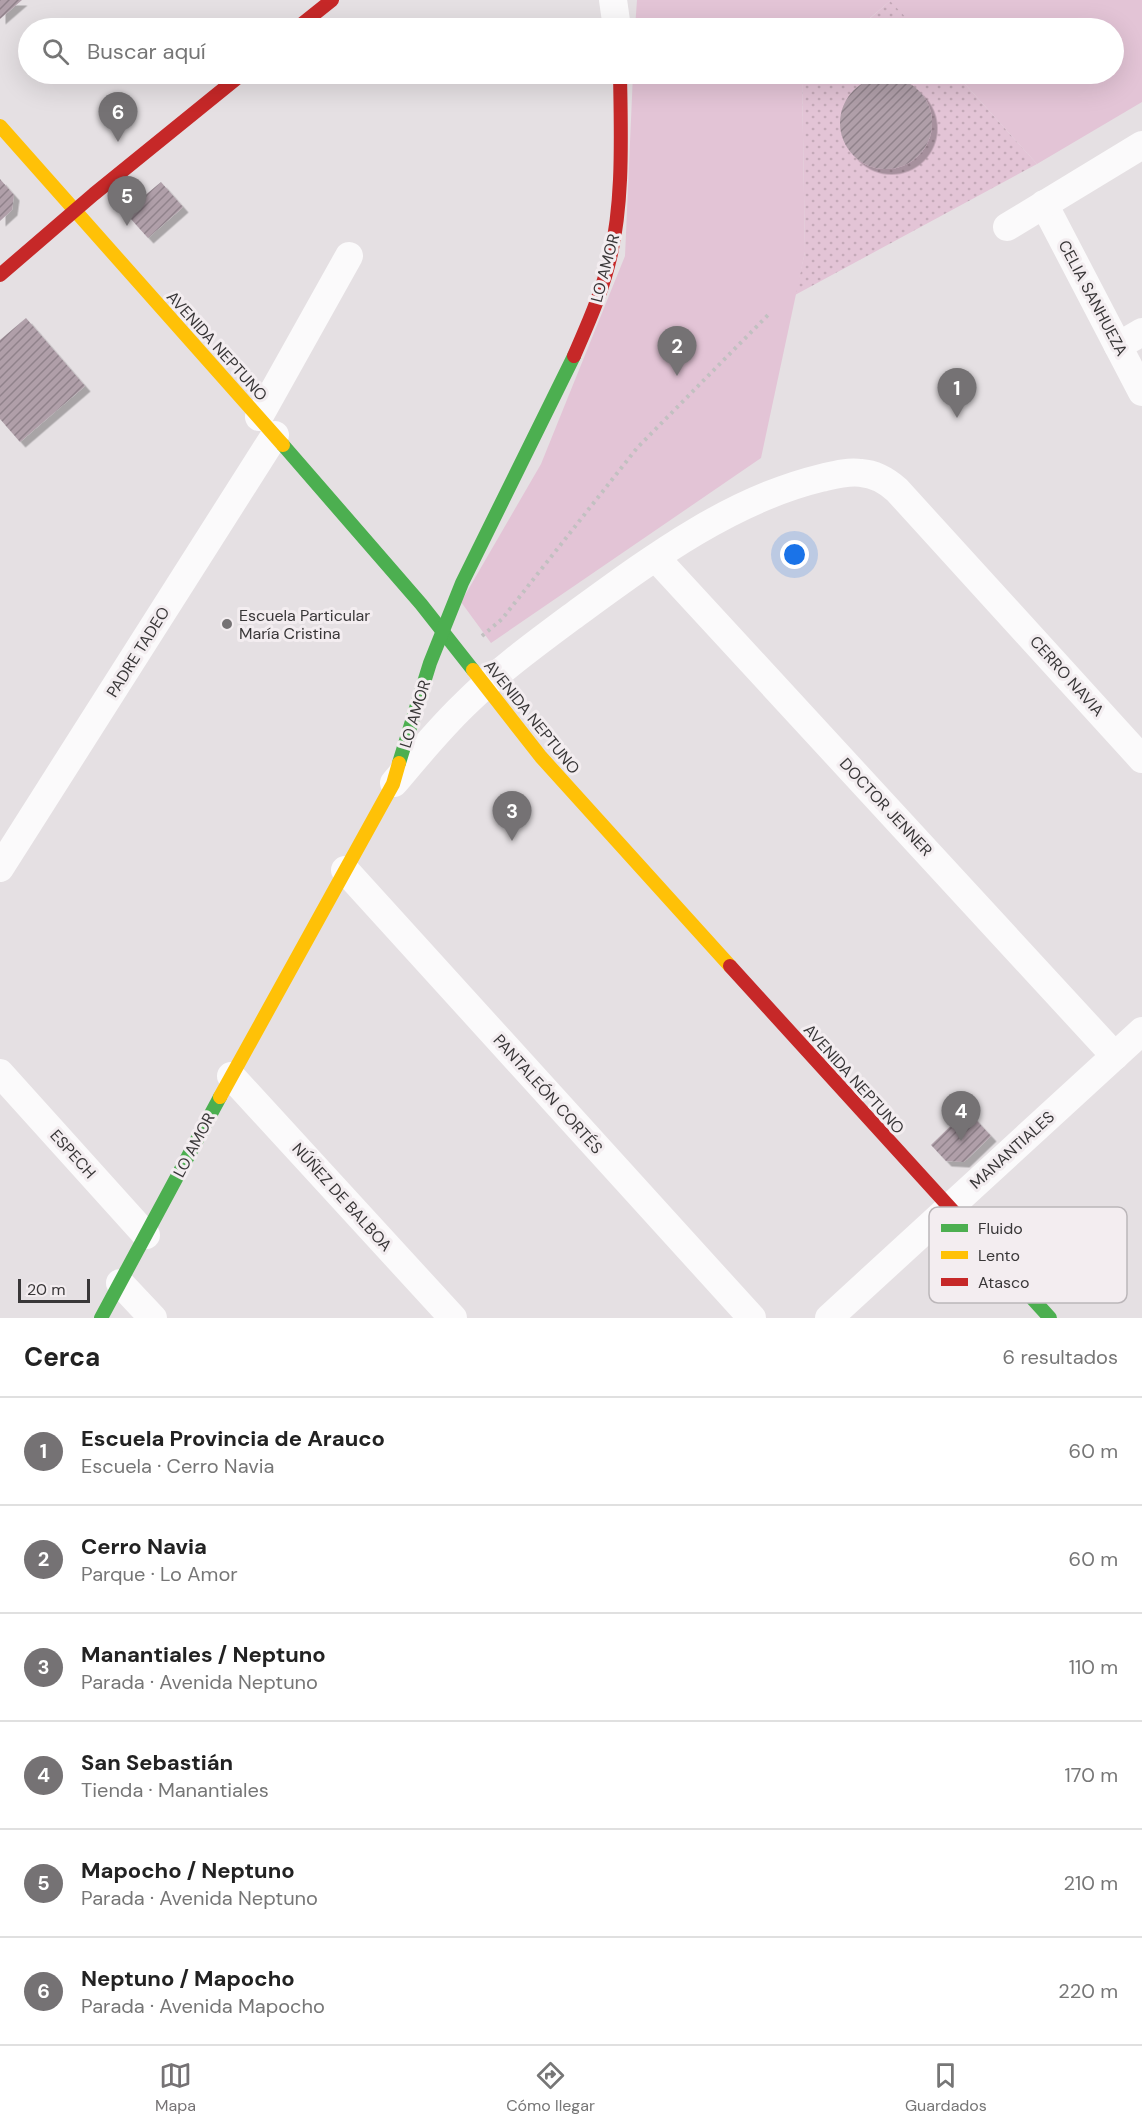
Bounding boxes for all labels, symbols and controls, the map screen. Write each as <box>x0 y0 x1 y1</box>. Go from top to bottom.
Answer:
search box <box>18 18 1124 84</box>
icon: search <box>39 35 72 68</box>
text: Buscar aquí <box>87 37 206 66</box>
pin: 6 <box>98 92 138 142</box>
pin: 5 <box>108 176 146 226</box>
street label: LO AMOR <box>586 231 624 305</box>
street label: CELIA SANHUEZA <box>1054 236 1133 360</box>
street label: AVENIDA NEPTUNO <box>162 287 272 405</box>
pin: 2 <box>658 326 696 376</box>
pin: 1 <box>938 368 976 418</box>
your location <box>780 540 809 569</box>
street label: PADRE TADEO <box>102 603 174 701</box>
place label: Escuela Particular María Cristina <box>239 605 370 644</box>
marker: Escuela Particular María Cristina <box>220 617 234 631</box>
street label: CERRO NAVIA <box>1025 631 1109 721</box>
street label: AVENIDA NEPTUNO <box>479 656 585 778</box>
street label: LO AMOR <box>395 677 435 751</box>
street label: DOCTOR JENNER <box>835 753 937 861</box>
pin: 3 <box>492 792 532 841</box>
street label: AVENIDA NEPTUNO <box>799 1020 909 1138</box>
street label: PANTALEÓN CORTÉS <box>489 1030 607 1158</box>
pin: 4 <box>942 1092 980 1141</box>
street label: MANANTIALES <box>965 1106 1059 1194</box>
street label: LO AMOR <box>168 1109 220 1181</box>
street label: ESPECH <box>45 1125 101 1183</box>
street label: NÚÑEZ DE BALBOA <box>288 1138 397 1256</box>
legend <box>929 1207 1127 1303</box>
text: Fluido <box>978 1218 1023 1239</box>
text: Lento <box>978 1245 1020 1266</box>
text: Atasco <box>978 1272 1030 1293</box>
scale bar <box>18 1276 90 1304</box>
text: 20 m <box>27 1279 66 1300</box>
text: Cerca <box>24 1340 100 1374</box>
text: 6 resultados <box>1003 1344 1118 1370</box>
text: Escuela Provincia de Arauco <box>81 1424 385 1453</box>
text: 1 <box>40 1438 47 1464</box>
text: 60 m <box>1069 1438 1118 1464</box>
text: Escuela · Cerro Navia <box>81 1453 274 1479</box>
text: Cerro Navia <box>81 1532 207 1561</box>
text: 2 <box>38 1546 49 1572</box>
text: 60 m <box>1069 1546 1118 1572</box>
text: Parque · Lo Amor <box>81 1561 238 1587</box>
text: Manantiales / Neptuno <box>81 1640 326 1669</box>
text: 3 <box>37 1654 50 1680</box>
text: 110 m <box>1069 1654 1118 1680</box>
text: Parada · Avenida Neptuno <box>81 1669 318 1695</box>
text: San Sebastián <box>81 1748 233 1777</box>
text: 4 <box>37 1762 50 1788</box>
text: 170 m <box>1065 1762 1118 1788</box>
text: Tienda · Manantiales <box>81 1777 269 1803</box>
text: Mapocho / Neptuno <box>81 1856 295 1885</box>
text: 5 <box>37 1870 50 1896</box>
text: 210 m <box>1063 1870 1118 1896</box>
text: Parada · Avenida Neptuno <box>81 1885 318 1911</box>
text: Neptuno / Mapocho <box>81 1964 295 1993</box>
text: 6 <box>37 1978 50 2004</box>
text: 220 m <box>1058 1978 1118 2004</box>
text: Parada · Avenida Mapocho <box>81 1993 325 2019</box>
tab: Mapa <box>155 2059 196 2116</box>
tab: Cómo llegar <box>506 2059 595 2116</box>
tab: Guardados <box>905 2059 987 2116</box>

